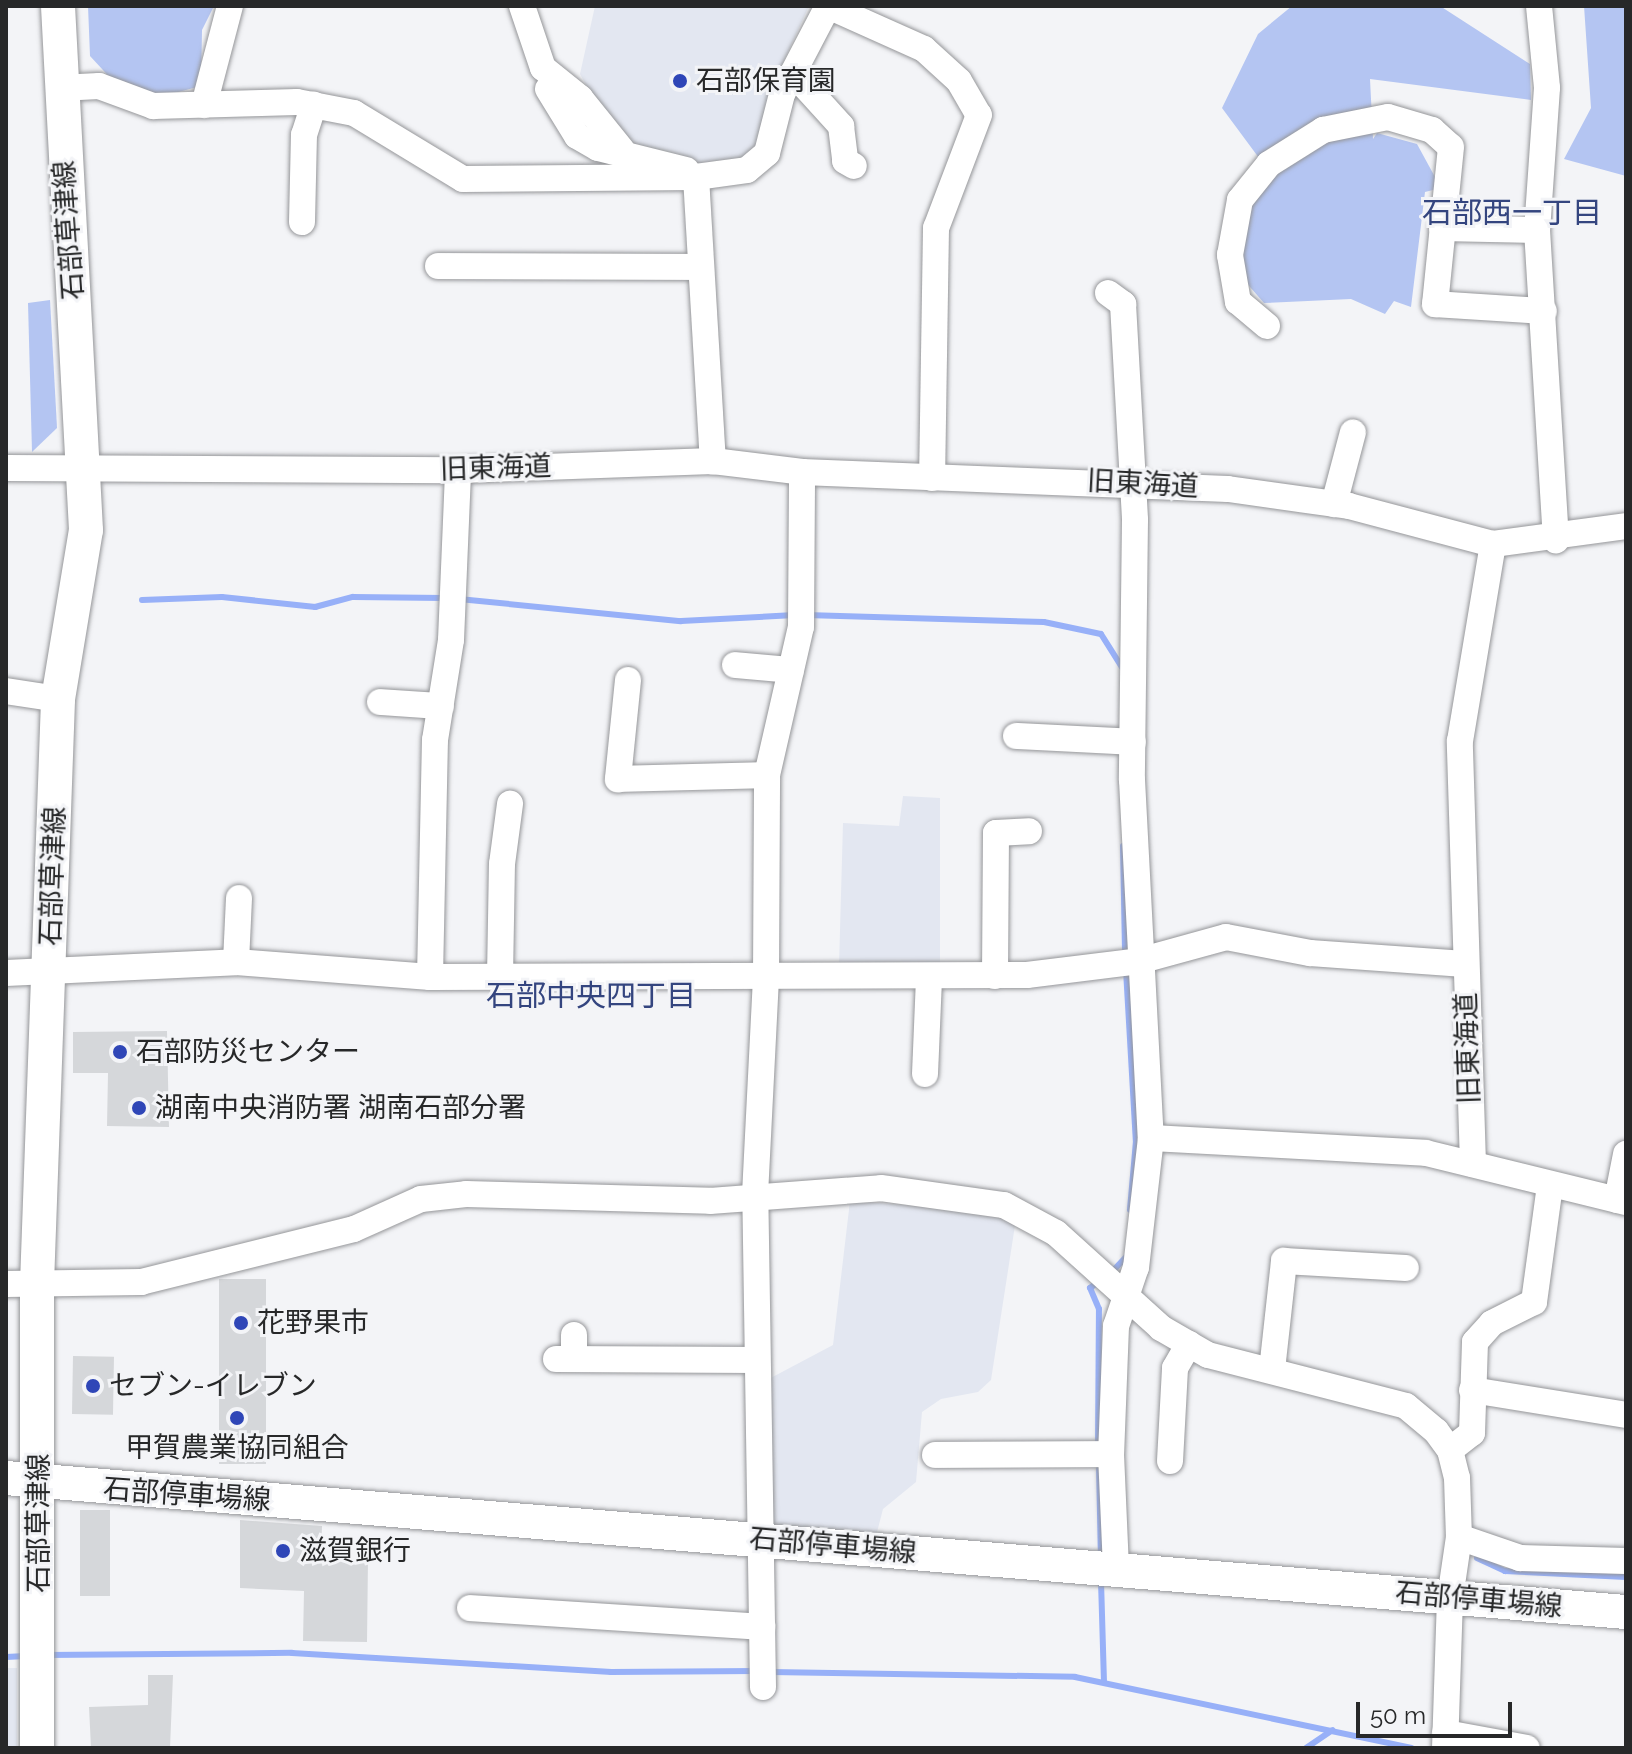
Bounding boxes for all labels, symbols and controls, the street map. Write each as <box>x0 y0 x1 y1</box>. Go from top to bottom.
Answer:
place label: 石部保育園 <box>696 64 836 98</box>
marker: 石部保育園 <box>671 72 689 90</box>
street label: 石部草津線 <box>47 159 91 301</box>
district label: 石部西一丁目 <box>1422 195 1602 231</box>
street label: 旧東海道 <box>439 449 553 487</box>
street label: 旧東海道 <box>1086 464 1200 504</box>
street label: 石部草津線 <box>34 805 72 947</box>
district label: 石部中央四丁目 <box>486 978 696 1014</box>
street label: 旧東海道 <box>1449 991 1487 1105</box>
place label: 石部防災センター <box>136 1035 360 1069</box>
marker: 石部防災センター <box>111 1043 129 1061</box>
place label: 湖南中央消防署 湖南石部分署 <box>155 1091 526 1125</box>
marker: 湖南中央消防署 湖南石部分署 <box>130 1099 148 1117</box>
place label: 花野果市 <box>257 1306 369 1340</box>
marker: 花野果市 <box>232 1314 250 1332</box>
place label: セブン-イレブン <box>109 1369 317 1403</box>
marker: セブン-イレブン <box>84 1377 102 1395</box>
marker: 甲賀農業協同組合 <box>228 1409 246 1427</box>
place label: 甲賀農業協同組合 <box>125 1431 349 1465</box>
street label: 石部草津線 <box>22 1453 56 1593</box>
street label: 石部停車場線 <box>102 1472 272 1518</box>
street label: 石部停車場線 <box>748 1522 918 1570</box>
place label: 滋賀銀行 <box>299 1534 411 1568</box>
marker: 滋賀銀行 <box>274 1542 292 1560</box>
street label: 石部停車場線 <box>1394 1576 1564 1624</box>
scale bar <box>1360 1686 1516 1736</box>
text: 50 m <box>1370 1701 1426 1730</box>

